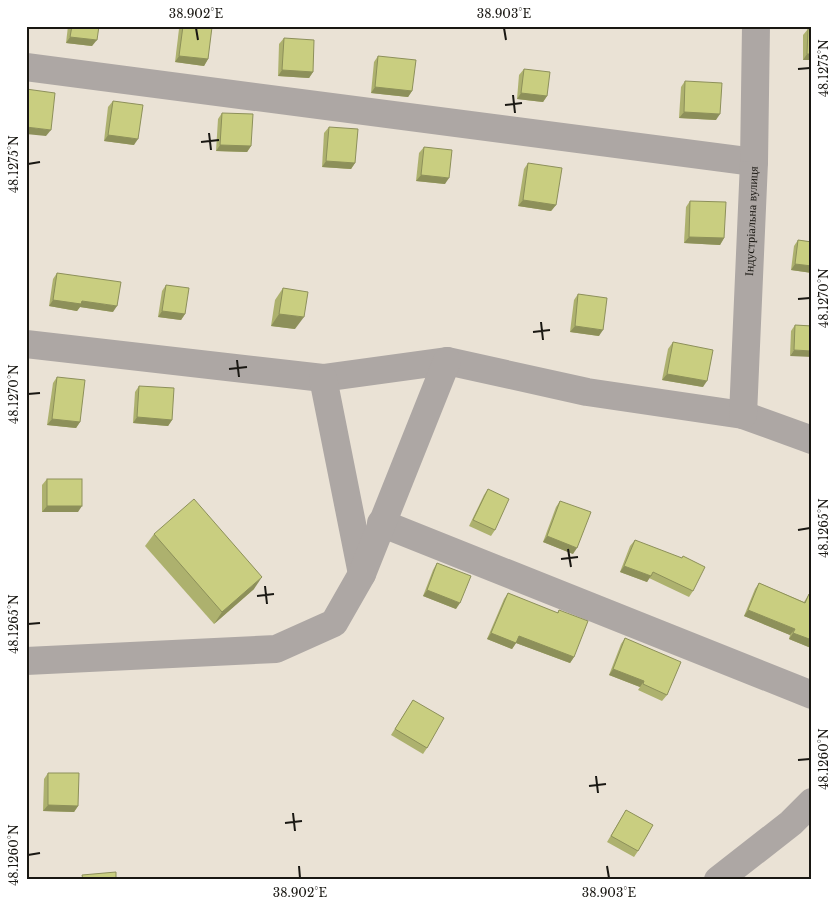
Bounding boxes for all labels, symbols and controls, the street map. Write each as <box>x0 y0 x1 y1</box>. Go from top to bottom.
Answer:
text: 38.902°E <box>169 6 223 21</box>
text: 38.903°E <box>477 6 531 21</box>
text: 48.1275°N <box>816 39 831 97</box>
text: 48.1275°N <box>6 135 21 193</box>
street label: Індустріальна вулиця <box>741 165 761 276</box>
text: 48.1270°N <box>816 268 831 328</box>
text: 48.1270°N <box>6 364 21 424</box>
text: 48.1265°N <box>816 498 831 558</box>
text: 48.1265°N <box>6 594 21 654</box>
text: 48.1260°N <box>816 728 831 790</box>
text: 48.1260°N <box>6 824 21 886</box>
text: 38.902°E <box>273 885 327 900</box>
text: 38.903°E <box>582 885 636 900</box>

